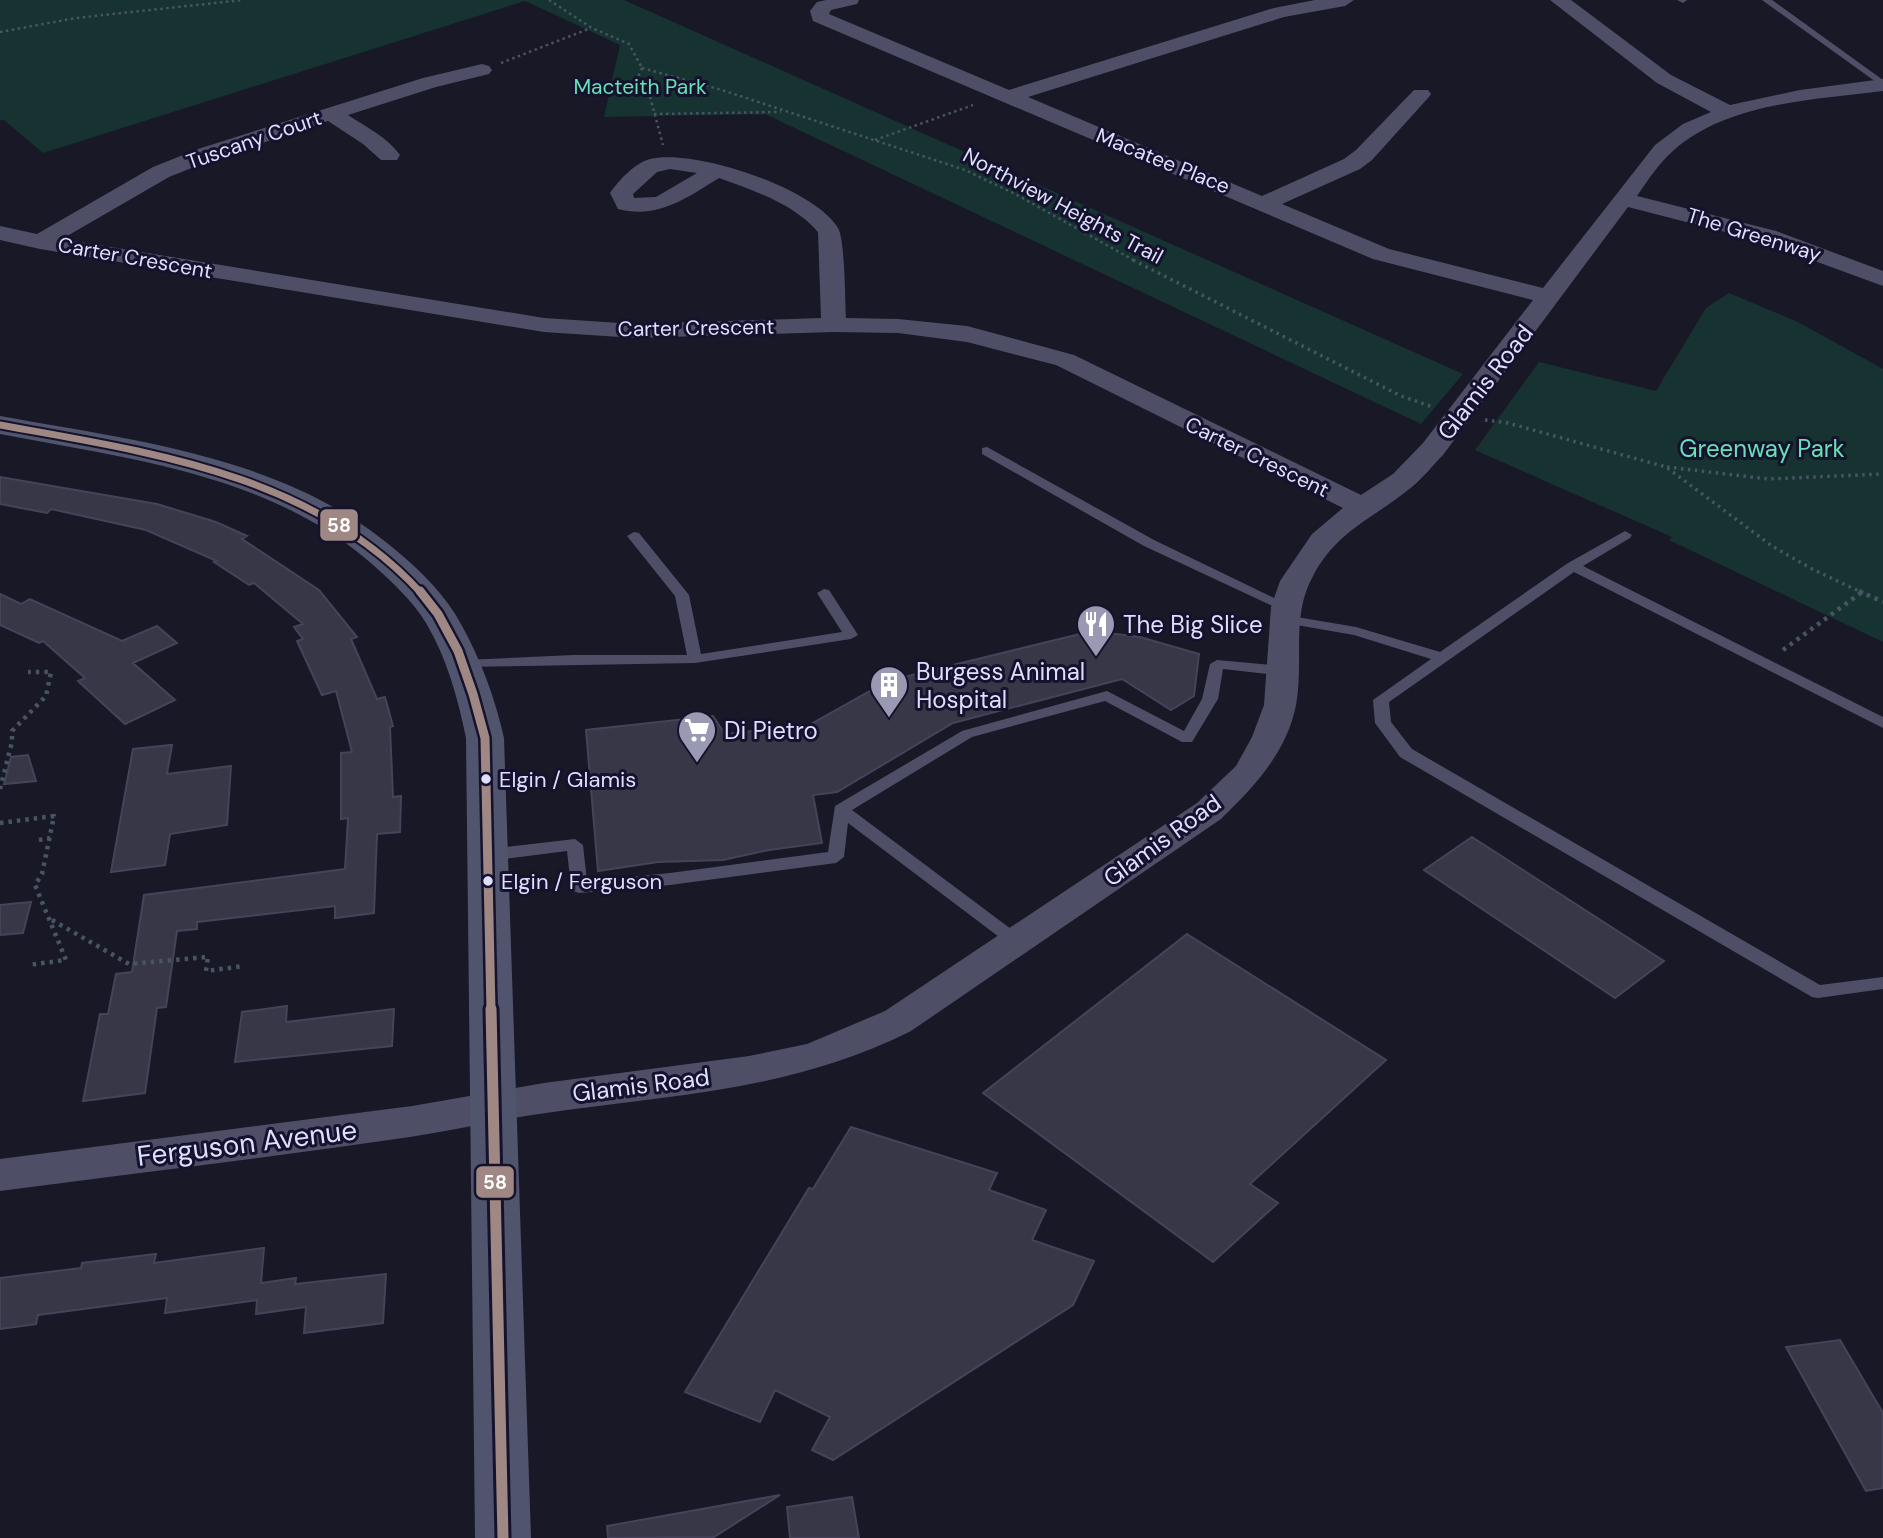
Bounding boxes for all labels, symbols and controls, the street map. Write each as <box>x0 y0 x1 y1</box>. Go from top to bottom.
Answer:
park label: Macteith Park <box>573 73 707 101</box>
street label: Tuscany Court <box>183 104 325 176</box>
street label: Macatee Place <box>1092 121 1234 201</box>
street label: Northview Heights Trail <box>958 141 1168 271</box>
street label: The Greenway <box>1683 201 1825 269</box>
street label: Carter Crescent <box>55 231 215 285</box>
street label: Carter Crescent <box>617 313 775 343</box>
street label: Glamis Road <box>1430 318 1540 446</box>
street label: Carter Crescent <box>1180 410 1334 504</box>
park label: Greenway Park <box>1679 433 1845 464</box>
line badge: 58 <box>319 508 359 542</box>
text: 58 <box>327 513 351 538</box>
restaurant icon: The Big Slice <box>1075 603 1117 658</box>
place label: The Big Slice <box>1123 609 1263 640</box>
place label: Burgess Animal Hospital <box>916 656 1085 715</box>
building icon: Burgess Animal Hospital <box>868 664 910 719</box>
supermarket icon: Di Pietro <box>676 709 718 764</box>
place label: Di Pietro <box>724 715 818 746</box>
place label: Elgin / Glamis <box>499 765 636 794</box>
marker: Elgin / Glamis <box>479 772 493 786</box>
street label: Glamis Road <box>1097 787 1227 893</box>
place label: Elgin / Ferguson <box>501 867 662 896</box>
marker: Elgin / Ferguson <box>481 874 495 888</box>
street label: Glamis Road <box>571 1061 711 1109</box>
street label: Ferguson Avenue <box>135 1111 359 1175</box>
line badge: 58 <box>475 1165 515 1199</box>
text: 58 <box>483 1170 507 1195</box>

